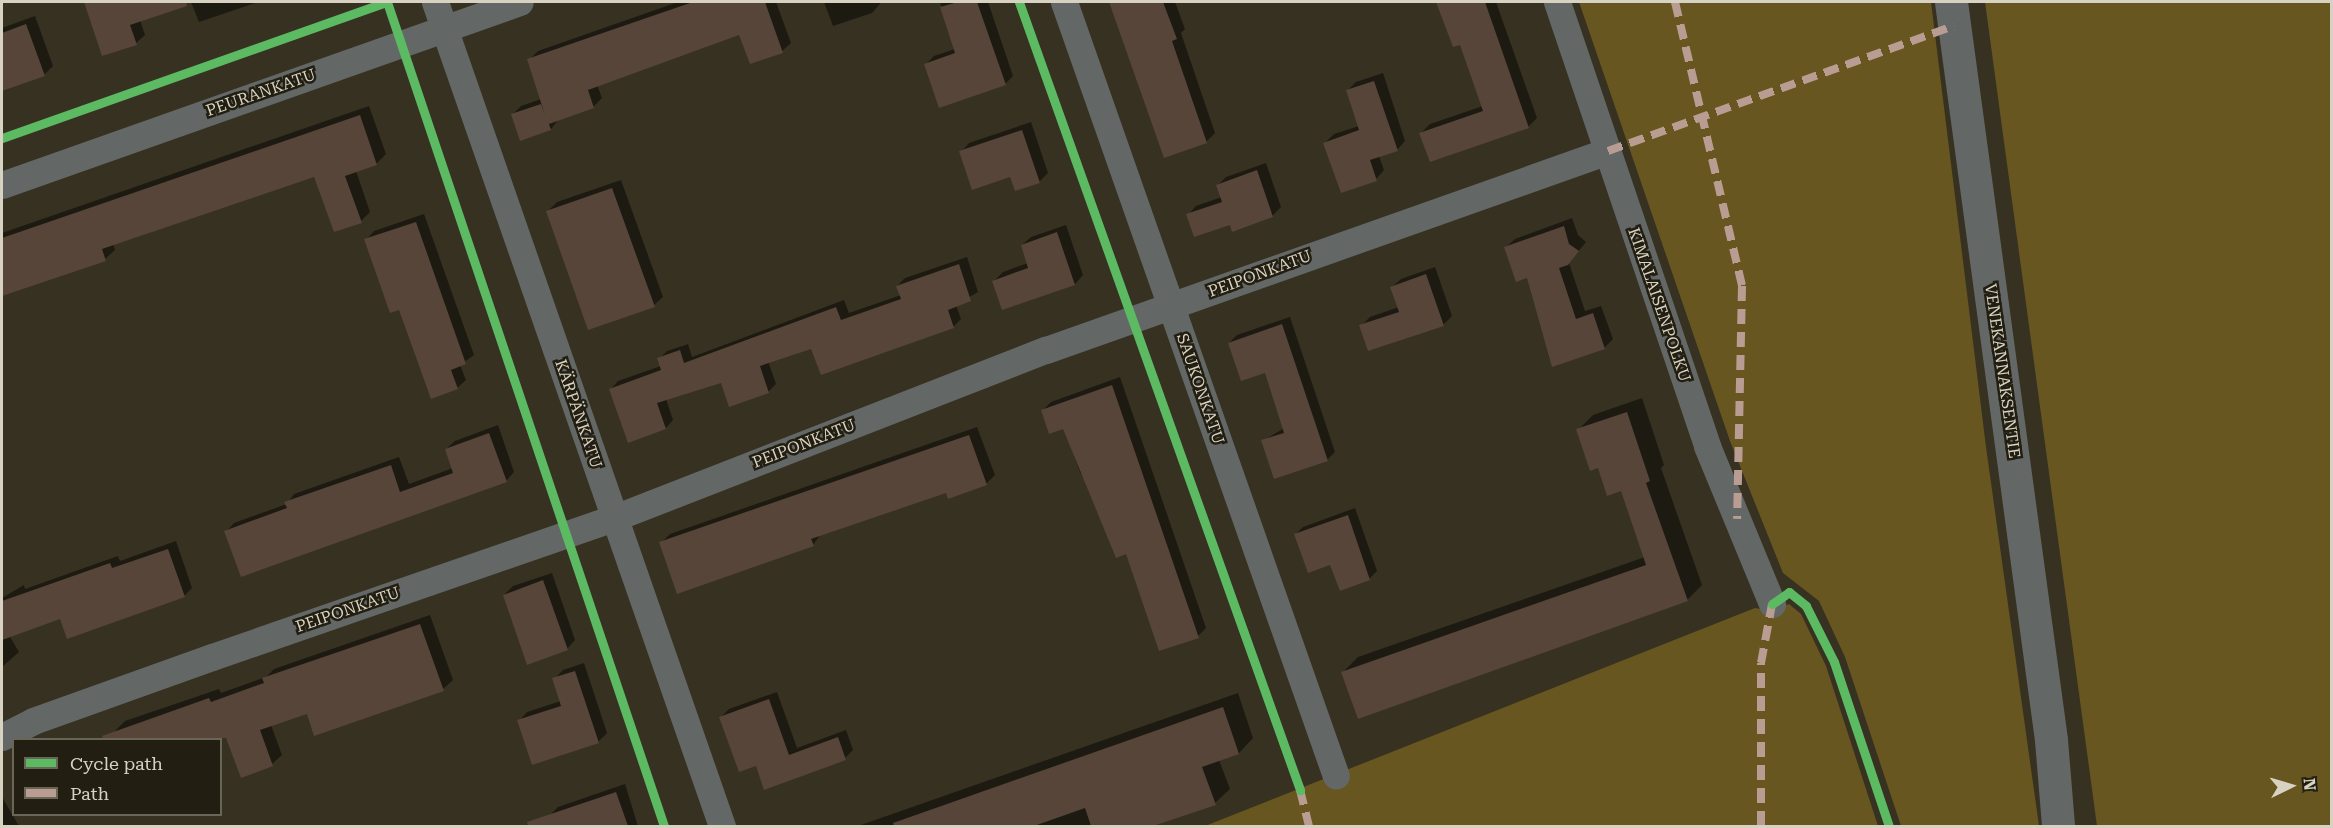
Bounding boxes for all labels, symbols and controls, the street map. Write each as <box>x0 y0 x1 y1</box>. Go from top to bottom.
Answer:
street label: PEURANKATU <box>204 65 318 121</box>
street label: KIMALAISENPOLKU <box>1624 225 1694 385</box>
street label: PEIPONKATU <box>1206 246 1314 302</box>
street label: VENEKANNAKSENTIE <box>1980 283 2024 459</box>
street label: SAUKONKATU <box>1172 331 1228 447</box>
street label: KÄRPÄNKATU <box>550 357 606 471</box>
street label: PEIPONKATU <box>750 416 858 472</box>
street label: PEIPONKATU <box>293 583 403 637</box>
legend <box>12 738 222 816</box>
text: Cycle path <box>70 753 163 774</box>
north arrow <box>2261 756 2321 816</box>
text: N <box>2299 777 2319 791</box>
text: Path <box>70 783 109 804</box>

